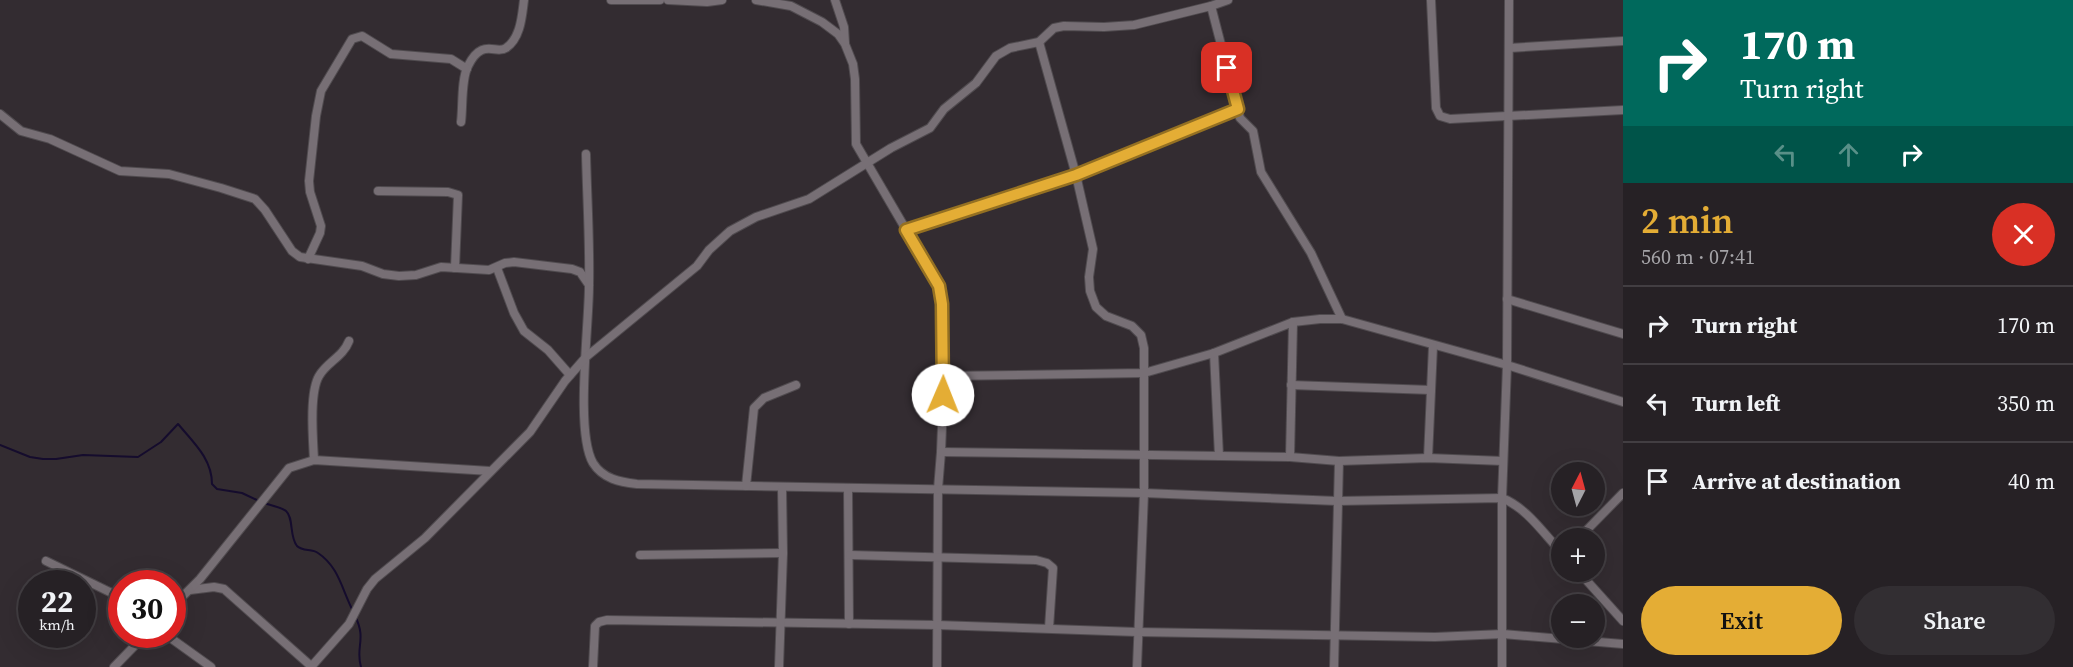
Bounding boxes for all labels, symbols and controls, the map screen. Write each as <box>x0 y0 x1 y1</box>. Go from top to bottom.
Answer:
text: 170 m <box>1740 15 1855 73</box>
icon: right <box>1641 24 1719 102</box>
pin <box>1201 42 1252 93</box>
icon: arrive <box>1210 51 1243 84</box>
text: Turn right <box>1740 70 1864 107</box>
icon: left <box>1769 138 1802 171</box>
icon: ahead <box>1832 138 1865 171</box>
icon: right <box>1895 138 1928 171</box>
text: 2 min <box>1641 196 1733 245</box>
button: close <box>1992 203 2055 266</box>
text: 560 m · 07:41 <box>1641 243 1755 271</box>
icon: right <box>1641 309 1674 342</box>
text: Turn right <box>1692 310 1797 340</box>
text: 170 m <box>1997 310 2055 340</box>
position arrow <box>911 363 975 427</box>
icon: left <box>1641 387 1674 420</box>
text: Turn left <box>1692 388 1780 418</box>
text: 350 m <box>1997 388 2055 418</box>
north arrow <box>1551 462 1605 516</box>
map controls <box>1551 462 1605 648</box>
icon: arrive <box>1641 465 1674 498</box>
text: Arrive at destination <box>1692 466 1901 496</box>
text: 40 m <box>2008 466 2055 496</box>
button: + <box>1551 528 1605 582</box>
speed limit sign: 30 <box>108 570 186 648</box>
text: 22 <box>41 581 73 622</box>
button: Exit <box>1641 586 1842 655</box>
button: Share <box>1854 586 2055 655</box>
button: − <box>1551 594 1605 648</box>
text: km/h <box>39 614 75 635</box>

